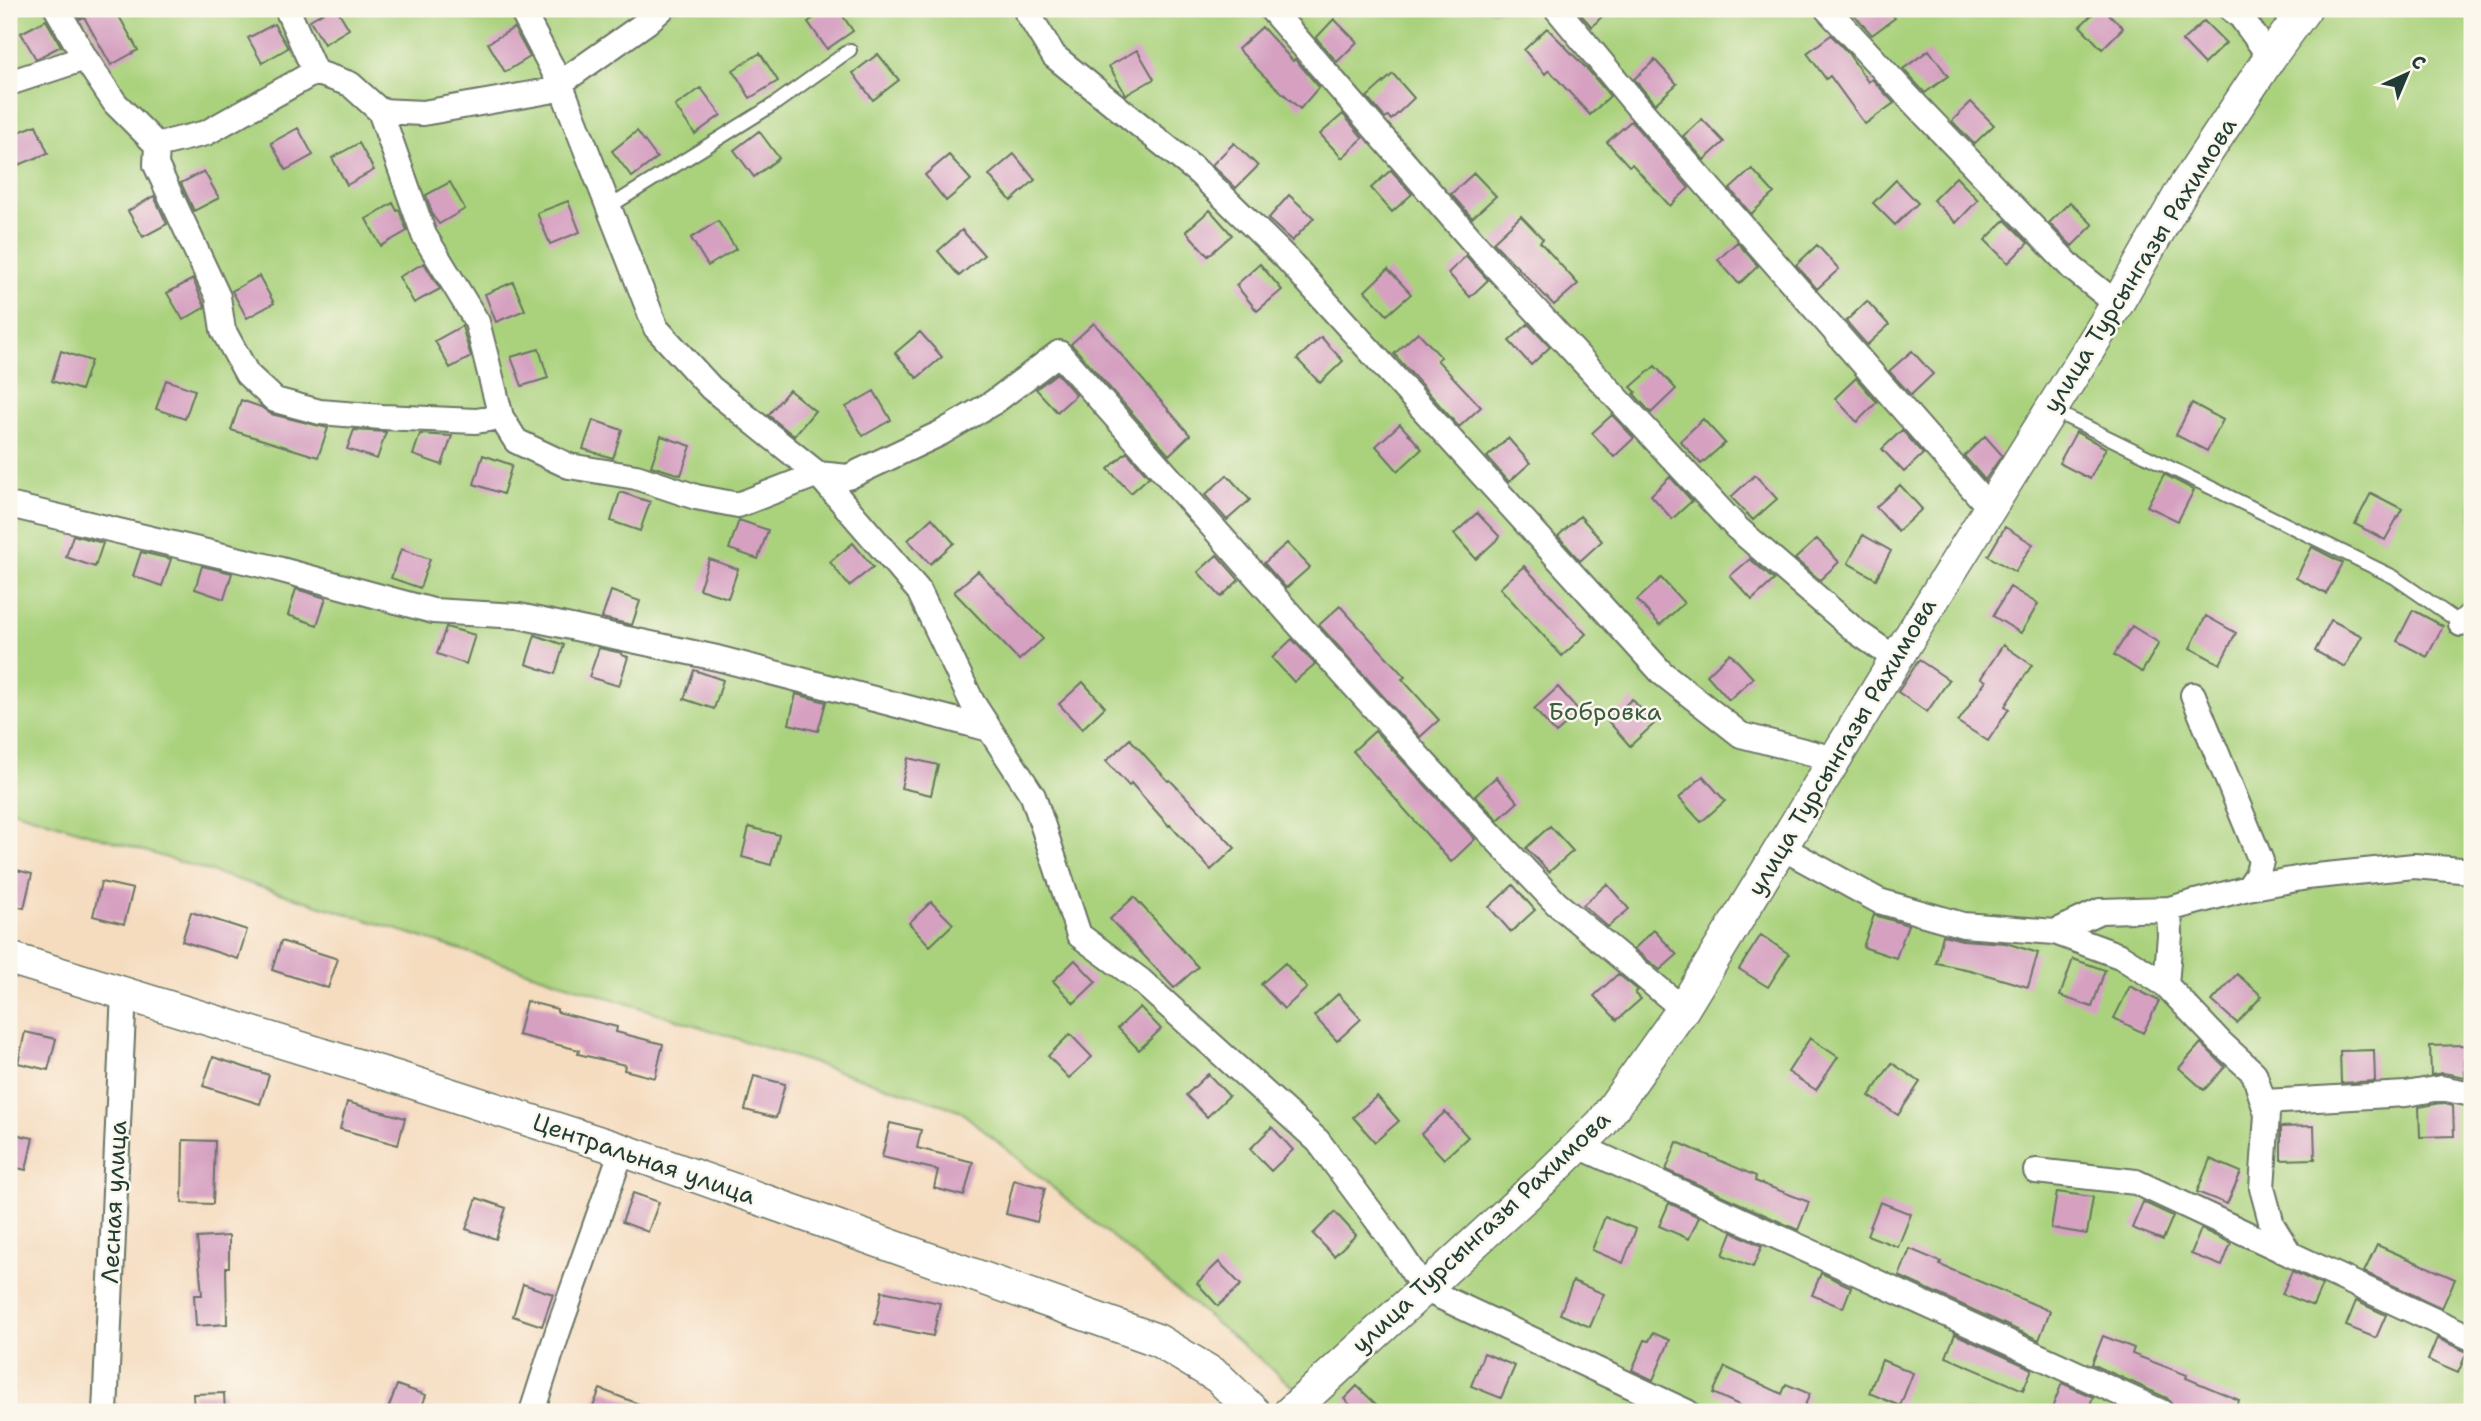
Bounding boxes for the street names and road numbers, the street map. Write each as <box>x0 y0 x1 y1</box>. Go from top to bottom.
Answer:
street label: улица Турсынгазы Рахимова <box>2036 111 2244 419</box>
street label: улица Турсынгазы Рахимова <box>1740 592 1944 902</box>
street label: улица Турсынгазы Рахимова <box>1345 1104 1617 1360</box>
street label: Центральная улица <box>528 1106 760 1212</box>
street label: Лесная улица <box>94 1119 134 1284</box>

